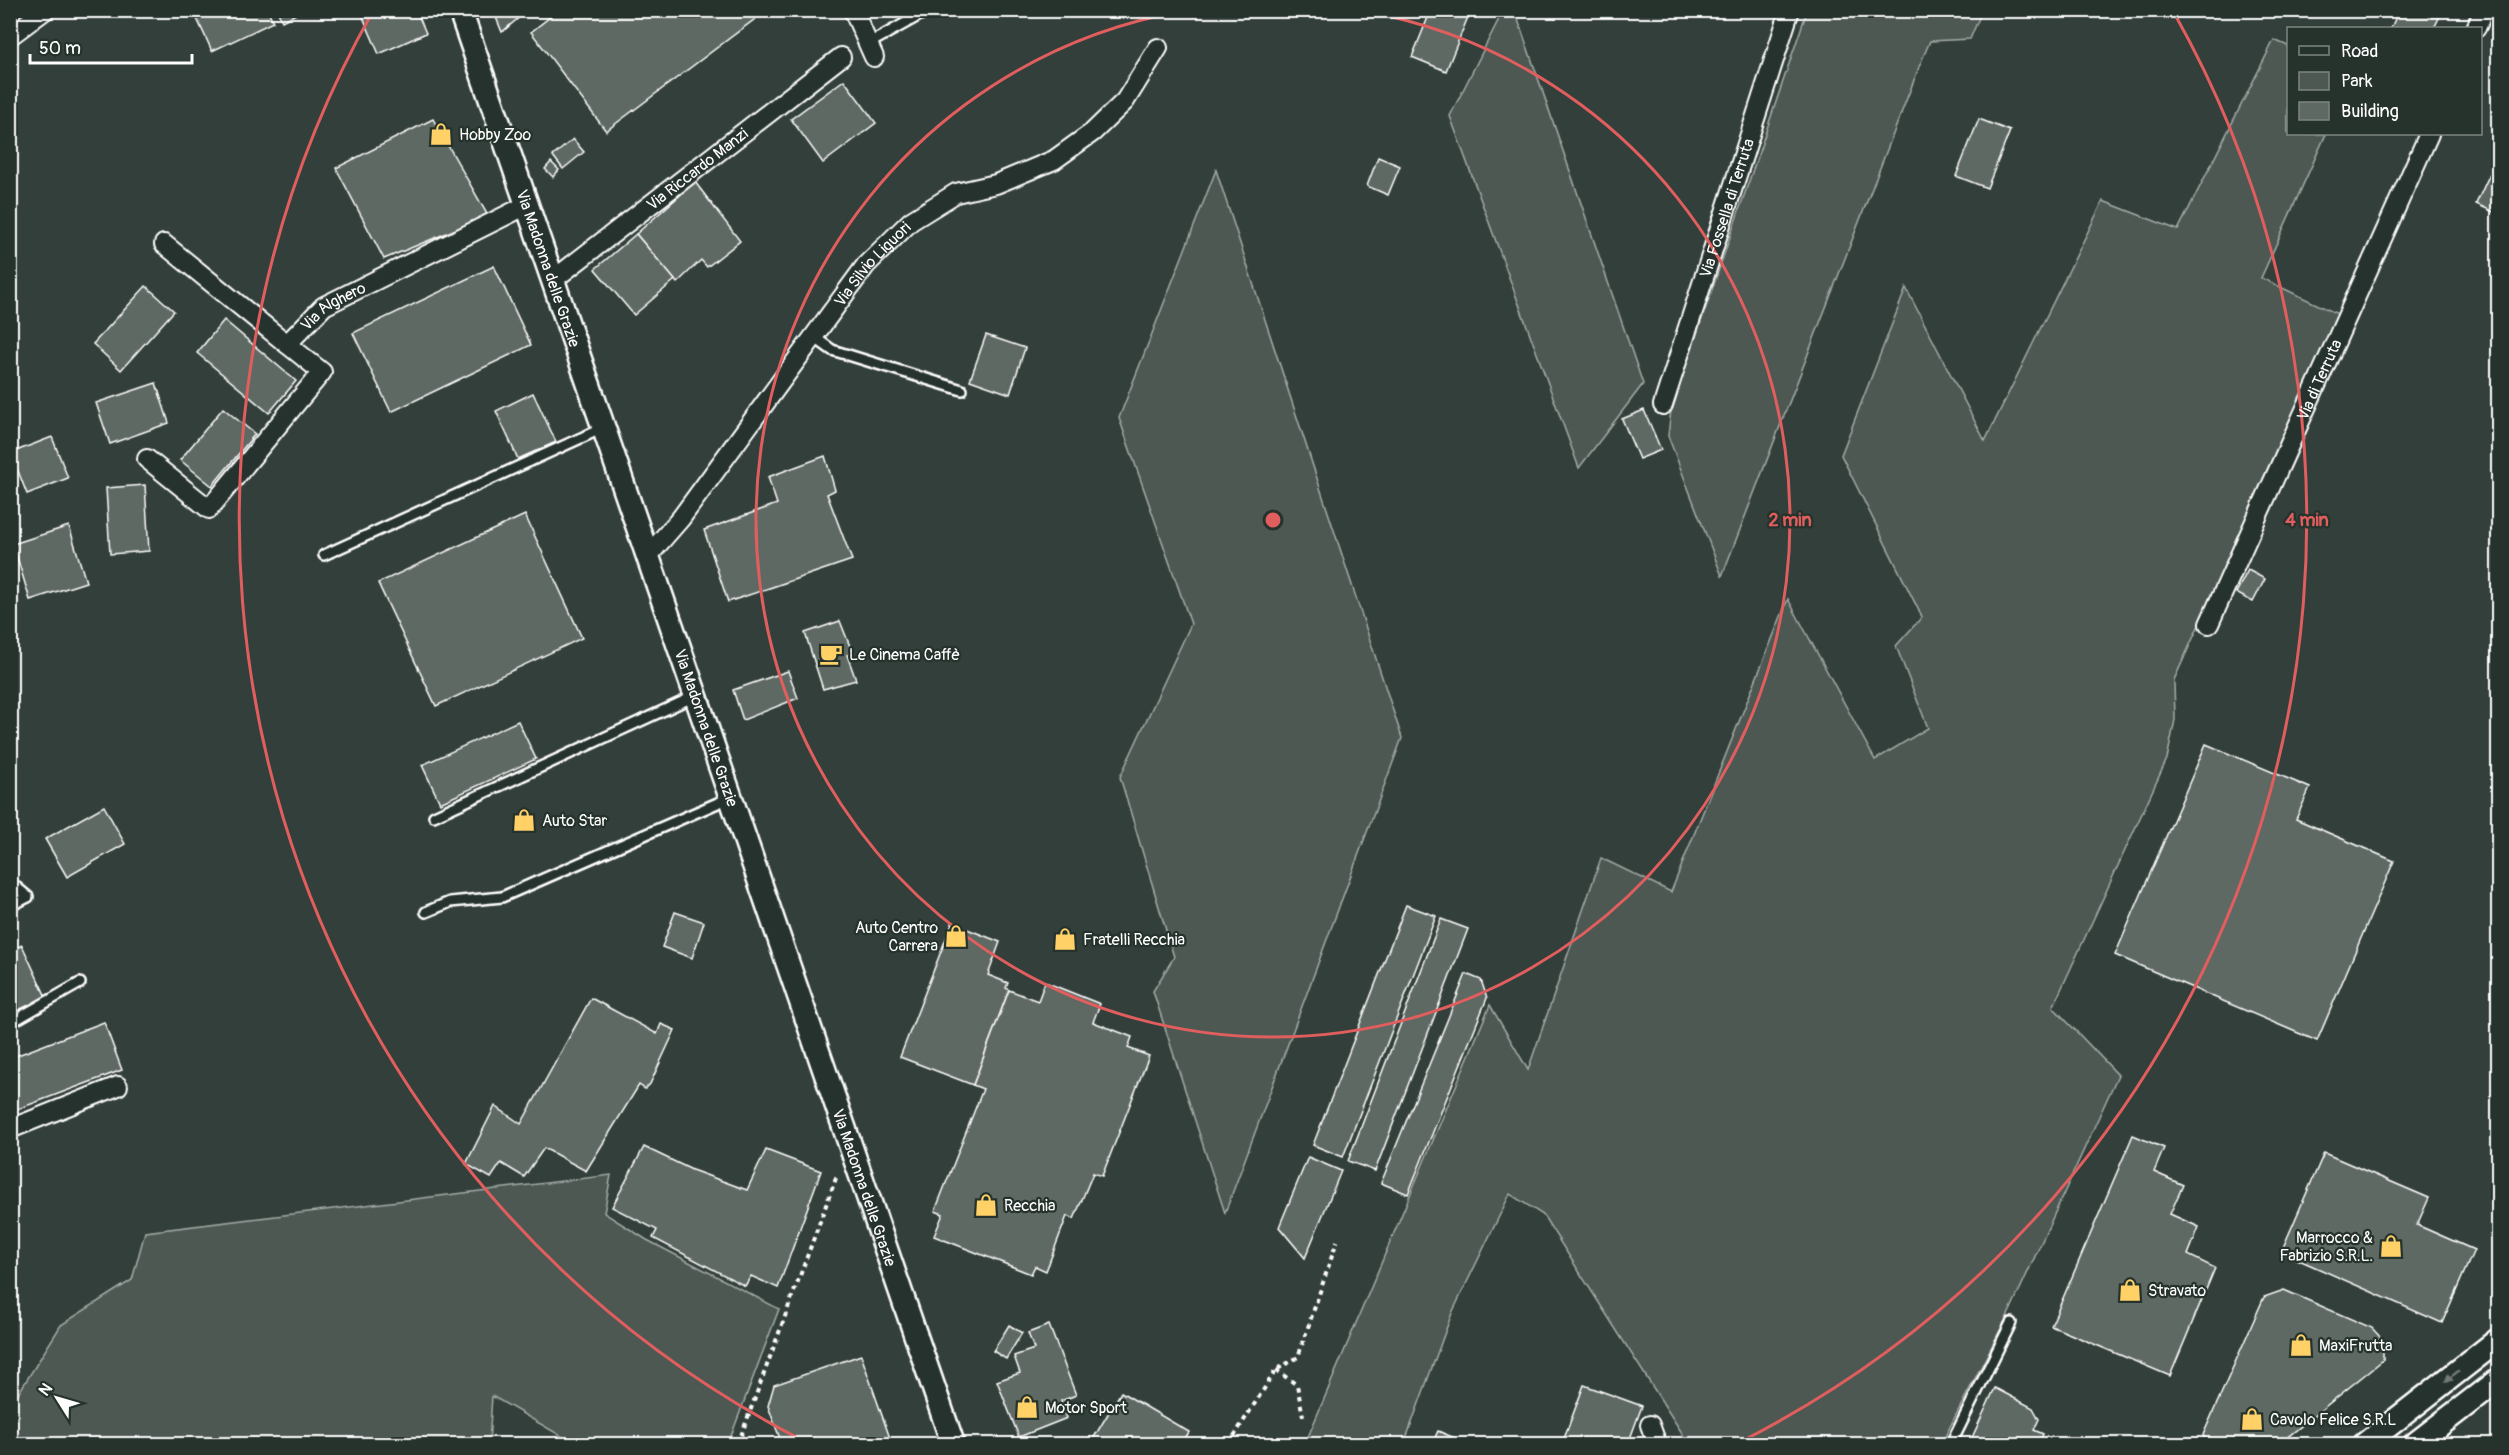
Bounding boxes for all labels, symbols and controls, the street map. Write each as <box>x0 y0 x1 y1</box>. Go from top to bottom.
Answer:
scale bar <box>30 27 192 65</box>
legend <box>2287 27 2482 135</box>
text: 50 m <box>39 37 81 60</box>
text: Road <box>2341 40 2378 63</box>
text: Park <box>2341 70 2373 93</box>
text: Building <box>2341 100 2399 123</box>
shop icon: Hobby Zoo <box>428 121 454 147</box>
street label: Via Riccardo Manzi <box>643 124 752 215</box>
place label: Hobby Zoo <box>459 125 532 145</box>
street label: Via Fossella di Terruta <box>1696 136 1759 280</box>
street label: Via Madonna delle Grazie <box>512 187 584 350</box>
street label: Via Silvio Liguori <box>830 218 915 311</box>
street label: Via Alghero <box>297 278 370 335</box>
street label: Via di Terruta <box>2293 336 2347 424</box>
text: 2 min <box>1768 509 1812 532</box>
text: 4 min <box>2285 509 2329 532</box>
centre of rings <box>1263 510 1283 530</box>
cafe icon: Le Cinema Caffè <box>818 641 844 667</box>
place label: Le Cinema Caffè <box>849 645 960 665</box>
street label: Via Madonna delle Grazie <box>670 647 742 810</box>
shop icon: Auto Star <box>511 807 537 833</box>
place label: Auto Star <box>542 811 608 831</box>
place label: Auto Centro Carrera <box>855 918 938 956</box>
shop icon: Auto Centro Carrera <box>943 923 969 949</box>
shop icon: Fratelli Recchia <box>1052 926 1078 952</box>
place label: Fratelli Recchia <box>1083 930 1185 950</box>
street label: Via Madonna delle Grazie <box>828 1106 900 1269</box>
shop icon: Recchia <box>973 1192 999 1218</box>
place label: Recchia <box>1004 1196 1055 1216</box>
place label: Marrocco & Fabrizio S.R.L. <box>2280 1228 2373 1266</box>
shop icon: Marrocco & Fabrizio S.R.L. <box>2378 1233 2404 1259</box>
shop icon: Stravato <box>2117 1277 2143 1303</box>
place label: Stravato <box>2148 1281 2207 1301</box>
shop icon: MaxiFrutta <box>2288 1332 2314 1358</box>
place label: MaxiFrutta <box>2319 1336 2393 1356</box>
north arrow <box>27 1368 87 1428</box>
one-way arrow <box>2445 1370 2461 1382</box>
text: N <box>35 1379 57 1400</box>
shop icon: Motor Sport <box>1014 1394 1040 1420</box>
place label: Motor Sport <box>1045 1398 1128 1418</box>
shop icon: Cavolo Felice S.R.L <box>2239 1406 2265 1432</box>
place label: Cavolo Felice S.R.L <box>2270 1410 2396 1430</box>

